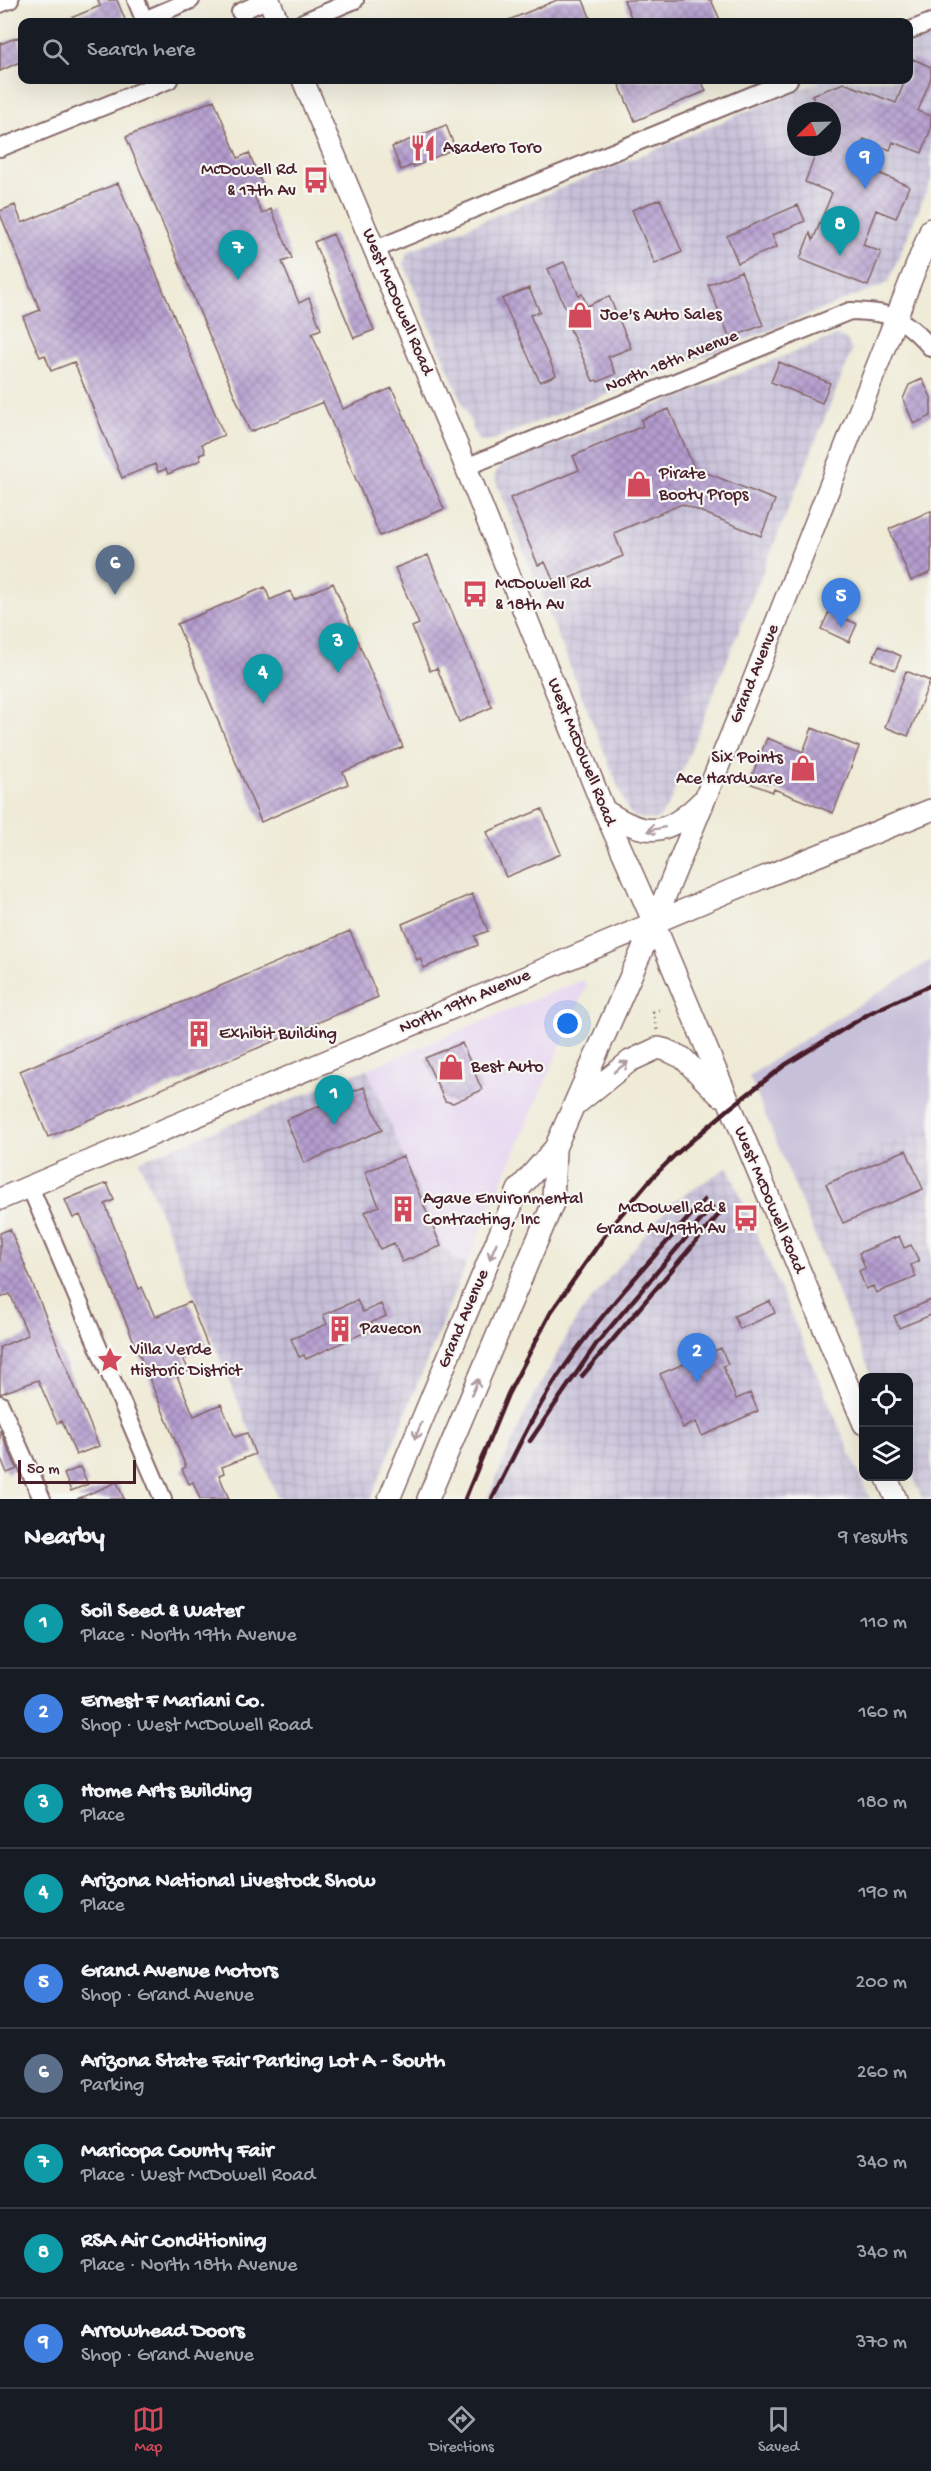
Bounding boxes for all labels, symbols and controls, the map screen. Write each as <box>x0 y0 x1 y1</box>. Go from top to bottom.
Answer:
search box <box>18 18 913 84</box>
icon: search <box>39 35 72 68</box>
text: Search here <box>87 38 195 64</box>
north arrow <box>787 102 841 156</box>
restaurant icon: Asadero Toro <box>408 133 438 163</box>
place label: Asadero Toro <box>443 138 542 159</box>
pin: 9 <box>846 140 884 189</box>
place label: McDowell Rd & 17th Av <box>201 160 297 202</box>
bus stop icon: McDowell Rd & 17th Av <box>301 165 331 195</box>
pin: 8 <box>820 206 860 256</box>
street label: West McDowell Road <box>357 226 438 380</box>
pin: 7 <box>218 230 258 280</box>
shop icon: Joe's Auto Sales <box>565 300 595 330</box>
place label: Joe's Auto Sales <box>600 305 723 326</box>
street label: North 18th Avenue <box>603 326 742 398</box>
place label: Pirate Booty Props <box>658 464 750 506</box>
shop icon: Pirate Booty Props <box>624 469 654 499</box>
pin: 6 <box>96 546 134 595</box>
place label: McDowell Rd & 18th Av <box>495 574 592 616</box>
pin: 5 <box>822 578 860 628</box>
bus stop icon: McDowell Rd & 18th Av <box>460 579 490 609</box>
street label: Grand Avenue <box>726 621 785 727</box>
pin: 3 <box>318 624 358 673</box>
pin: 4 <box>244 654 282 704</box>
street label: West McDowell Road <box>542 675 621 830</box>
place label: Six Points Ace Hardware <box>676 748 784 790</box>
shop icon: Six Points Ace Hardware <box>788 753 818 783</box>
one-way arrow <box>647 823 666 835</box>
street label: North 19th Avenue <box>396 965 534 1039</box>
your location <box>553 1009 582 1038</box>
building icon: Exhibit Building <box>184 1019 214 1049</box>
place label: Exhibit Building <box>219 1024 337 1045</box>
shop icon: Best Auto <box>436 1052 466 1082</box>
place label: Best Auto <box>470 1057 543 1078</box>
one-way arrow <box>613 1061 629 1074</box>
pin: 1 <box>314 1076 354 1125</box>
street label: West McDowell Road <box>729 1124 810 1278</box>
place label: Agave Environmental Contracting, Inc <box>423 1189 583 1231</box>
building icon: Agave Environmental Contracting, Inc <box>388 1194 418 1224</box>
place label: McDowell Rd & Grand Av/19th Av <box>596 1198 727 1240</box>
bus stop icon: McDowell Rd & Grand Av/19th Av <box>731 1203 761 1233</box>
one-way arrow <box>487 1241 498 1259</box>
street label: Grand Avenue <box>434 1266 494 1372</box>
building icon: Pavecon <box>325 1314 355 1344</box>
place label: Pavecon <box>359 1319 422 1340</box>
pin: 2 <box>678 1334 716 1383</box>
place label: Villa Verde Historic District <box>129 1340 243 1382</box>
place icon: Villa Verde Historic District <box>95 1345 125 1375</box>
map controls <box>859 1373 913 1481</box>
button: locate <box>859 1373 913 1427</box>
one-way arrow <box>470 1378 481 1397</box>
one-way arrow <box>412 1421 423 1439</box>
button: layers <box>859 1427 913 1481</box>
scale bar <box>18 1457 136 1484</box>
text: 50 m <box>27 1461 60 1480</box>
text: Nearby <box>24 1523 105 1554</box>
text: 9 results <box>838 1527 907 1550</box>
text: Soil Seed & Water <box>81 1599 243 1625</box>
text: 1 <box>39 1612 48 1635</box>
text: 110 m <box>861 1612 907 1635</box>
text: Place · North 19th Avenue <box>81 1625 296 1648</box>
text: Ernest F Mariani Co. <box>81 1689 266 1715</box>
text: 2 <box>39 1702 48 1725</box>
text: 160 m <box>858 1702 907 1725</box>
text: Shop · West McDowell Road <box>81 1715 312 1738</box>
text: Home Arts Building <box>81 1779 252 1805</box>
text: 3 <box>38 1792 49 1815</box>
text: 180 m <box>858 1792 907 1815</box>
text: Place <box>81 1805 125 1828</box>
text: Arizona National Livestock Show <box>81 1869 375 1895</box>
text: 4 <box>39 1882 48 1905</box>
text: 190 m <box>859 1882 907 1905</box>
text: Place <box>81 1895 125 1918</box>
text: Grand Avenue Motors <box>81 1959 278 1985</box>
text: 5 <box>38 1972 49 1995</box>
text: 200 m <box>856 1972 907 1995</box>
text: Shop · Grand Avenue <box>81 1985 254 2008</box>
text: Arizona State Fair Parking Lot A - South <box>81 2049 445 2075</box>
text: 6 <box>38 2062 49 2085</box>
text: 260 m <box>857 2062 907 2085</box>
text: Parking <box>81 2075 144 2098</box>
text: Maricopa County Fair <box>81 2139 273 2165</box>
text: 7 <box>38 2152 49 2175</box>
text: 340 m <box>857 2152 907 2175</box>
text: Place · West McDowell Road <box>81 2165 315 2188</box>
text: RSA Air Conditioning <box>81 2229 266 2255</box>
text: 8 <box>38 2242 49 2265</box>
text: 340 m <box>857 2242 907 2265</box>
text: Place · North 18th Avenue <box>81 2255 297 2278</box>
text: Arrowhead Doors <box>81 2319 245 2345</box>
text: 9 <box>38 2332 49 2355</box>
text: 370 m <box>856 2332 907 2355</box>
text: Shop · Grand Avenue <box>81 2345 254 2368</box>
tab: Map <box>132 2403 165 2458</box>
tab: Directions <box>429 2403 494 2458</box>
tab: Saved <box>758 2403 799 2458</box>

